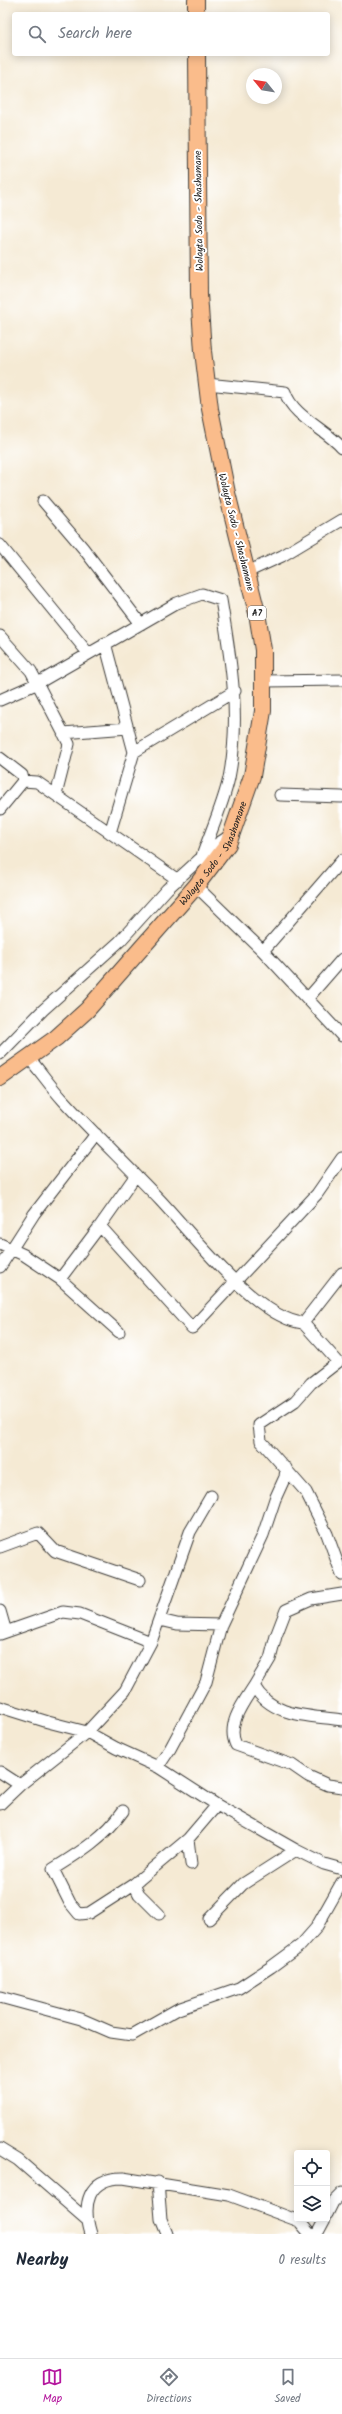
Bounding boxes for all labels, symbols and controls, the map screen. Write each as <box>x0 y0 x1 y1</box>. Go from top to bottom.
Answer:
search box <box>12 12 330 56</box>
text: Search here <box>58 22 132 46</box>
icon: search <box>26 23 48 45</box>
north arrow <box>246 68 282 104</box>
street label: Wolayta Sodo - Shashamane <box>190 150 208 272</box>
street label: Wolayta Sodo - Shashamane <box>214 472 259 593</box>
road number: A7 <box>248 606 266 620</box>
street label: Wolayta Sodo - Shashamane <box>175 799 252 909</box>
map controls <box>294 2150 330 2222</box>
button: locate <box>294 2150 330 2186</box>
button: layers <box>294 2186 330 2222</box>
text: Nearby <box>16 2247 68 2274</box>
text: 0 results <box>279 2250 326 2271</box>
tab: Map <box>41 2366 63 2408</box>
tab: Directions <box>146 2366 192 2408</box>
tab: Saved <box>275 2366 301 2408</box>

